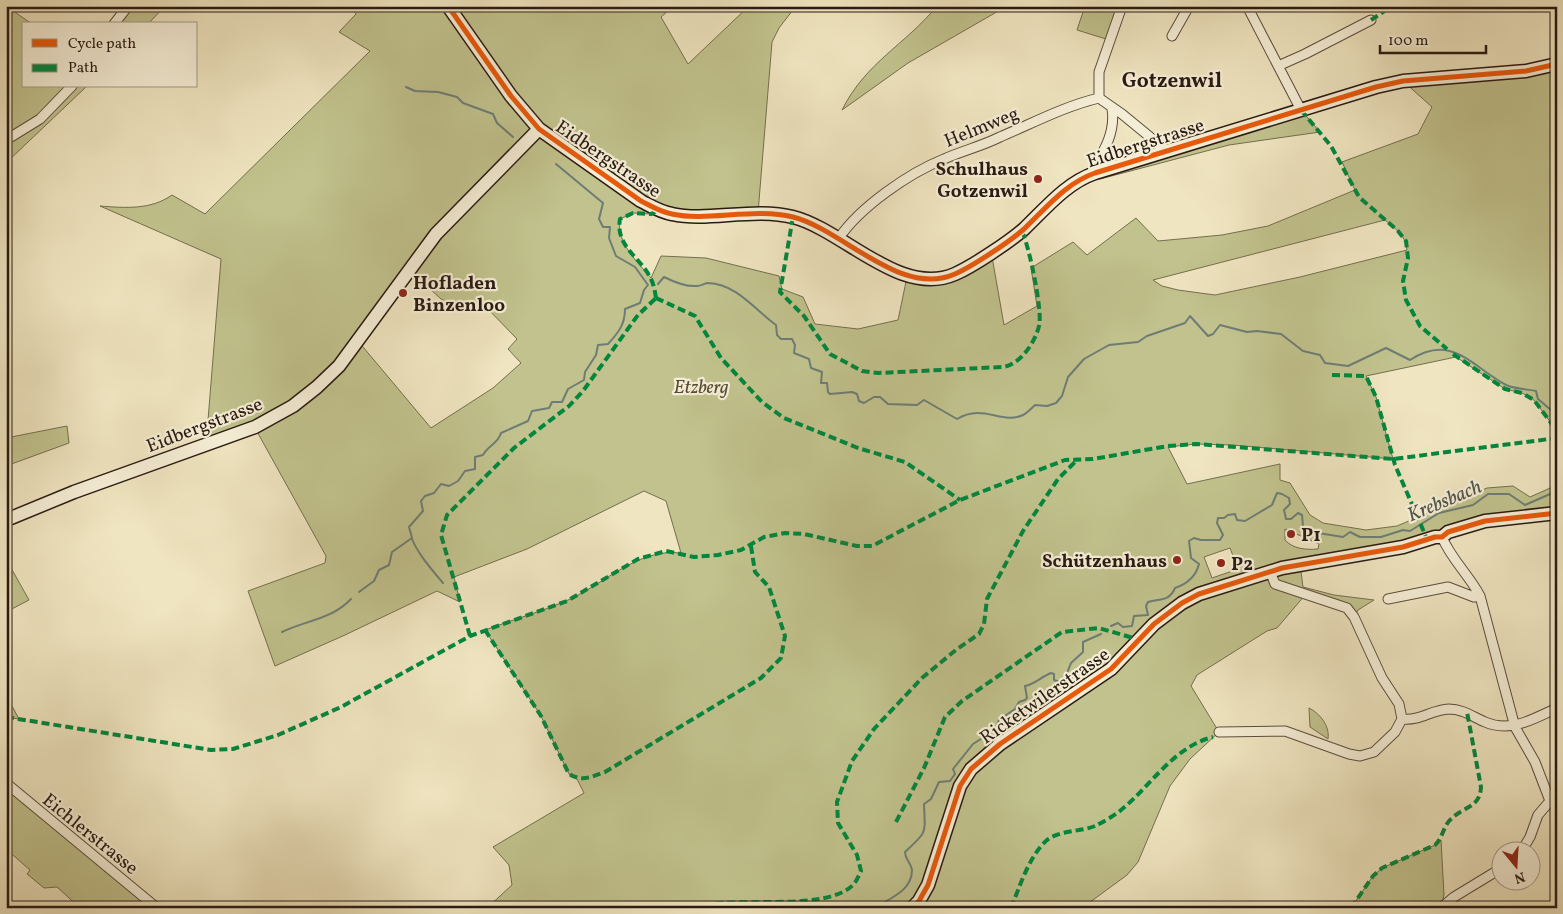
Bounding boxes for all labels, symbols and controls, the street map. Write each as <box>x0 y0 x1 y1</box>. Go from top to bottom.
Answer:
legend <box>22 22 198 88</box>
scale bar <box>1380 22 1487 54</box>
text: 100 m <box>1388 31 1428 52</box>
text: Cycle path <box>68 34 136 55</box>
text: Path <box>68 58 98 79</box>
district label: Gotzenwil <box>1122 67 1222 96</box>
street label: Helmweg <box>941 101 1023 155</box>
street label: Eidbergstrasse <box>1083 113 1208 175</box>
street label: Eidbergstrasse <box>550 115 666 205</box>
place label: Schulhaus Gotzenwil <box>936 157 1028 205</box>
marker: Schulhaus Gotzenwil <box>1032 173 1044 185</box>
place label: Hofladen Binzenloo <box>413 271 505 319</box>
marker: Hofladen Binzenloo <box>397 287 409 299</box>
park label: Etzberg <box>673 375 729 401</box>
street label: Eidbergstrasse <box>143 392 267 460</box>
water label: Krebsbach <box>1403 474 1486 530</box>
place label: P1 <box>1301 523 1321 549</box>
marker: P1 <box>1285 528 1297 540</box>
place label: Schützenhaus <box>1042 549 1167 575</box>
place label: P2 <box>1231 552 1253 578</box>
marker: Schützenhaus <box>1171 554 1183 566</box>
marker: P2 <box>1215 557 1227 569</box>
street label: Ricketwilerstrasse <box>975 642 1115 751</box>
street label: Eichlerstrasse <box>36 788 143 881</box>
north arrow <box>1490 842 1540 892</box>
text: N <box>1512 866 1527 888</box>

